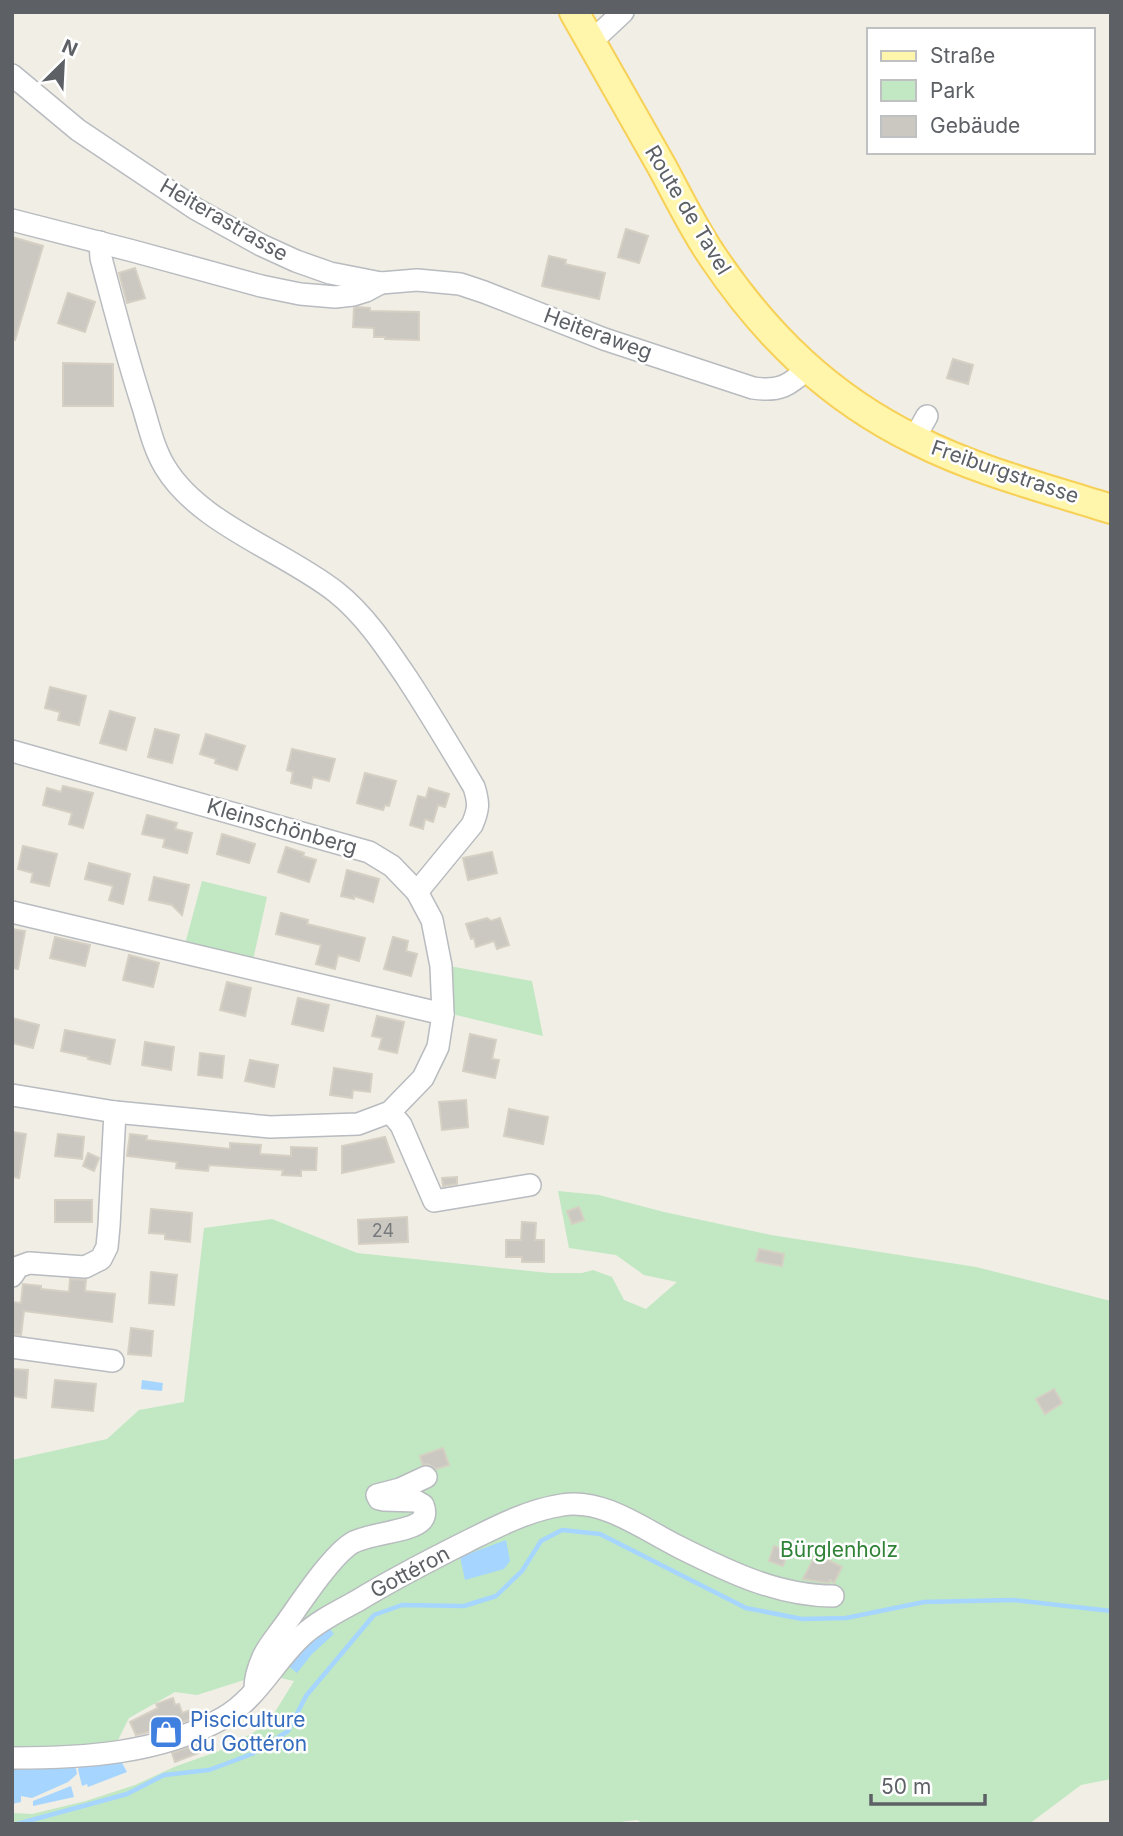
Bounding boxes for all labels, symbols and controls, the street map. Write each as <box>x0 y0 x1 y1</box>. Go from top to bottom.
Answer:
north arrow <box>28 28 98 98</box>
legend <box>867 28 1095 154</box>
text: N <box>58 34 81 61</box>
text: Straße <box>930 43 995 68</box>
text: Park <box>930 78 975 103</box>
text: Gebäude <box>930 113 1020 138</box>
street label: Route de Tavel <box>640 141 737 279</box>
street label: Heiterastrasse <box>156 173 293 266</box>
street label: Heiteraweg <box>541 302 656 365</box>
street label: Freiburgstrasse <box>928 435 1082 508</box>
street label: Kleinschönberg <box>204 793 360 860</box>
house number: 24 <box>372 1220 394 1241</box>
park label: Bürglenholz <box>780 1537 898 1562</box>
street label: Gottéron <box>366 1540 454 1603</box>
place label: Pisciculture du Gottéron <box>190 1707 307 1756</box>
shop icon: Pisciculture du Gottéron <box>147 1713 185 1751</box>
scale bar <box>871 1762 985 1806</box>
text: 50 m <box>881 1774 931 1799</box>

